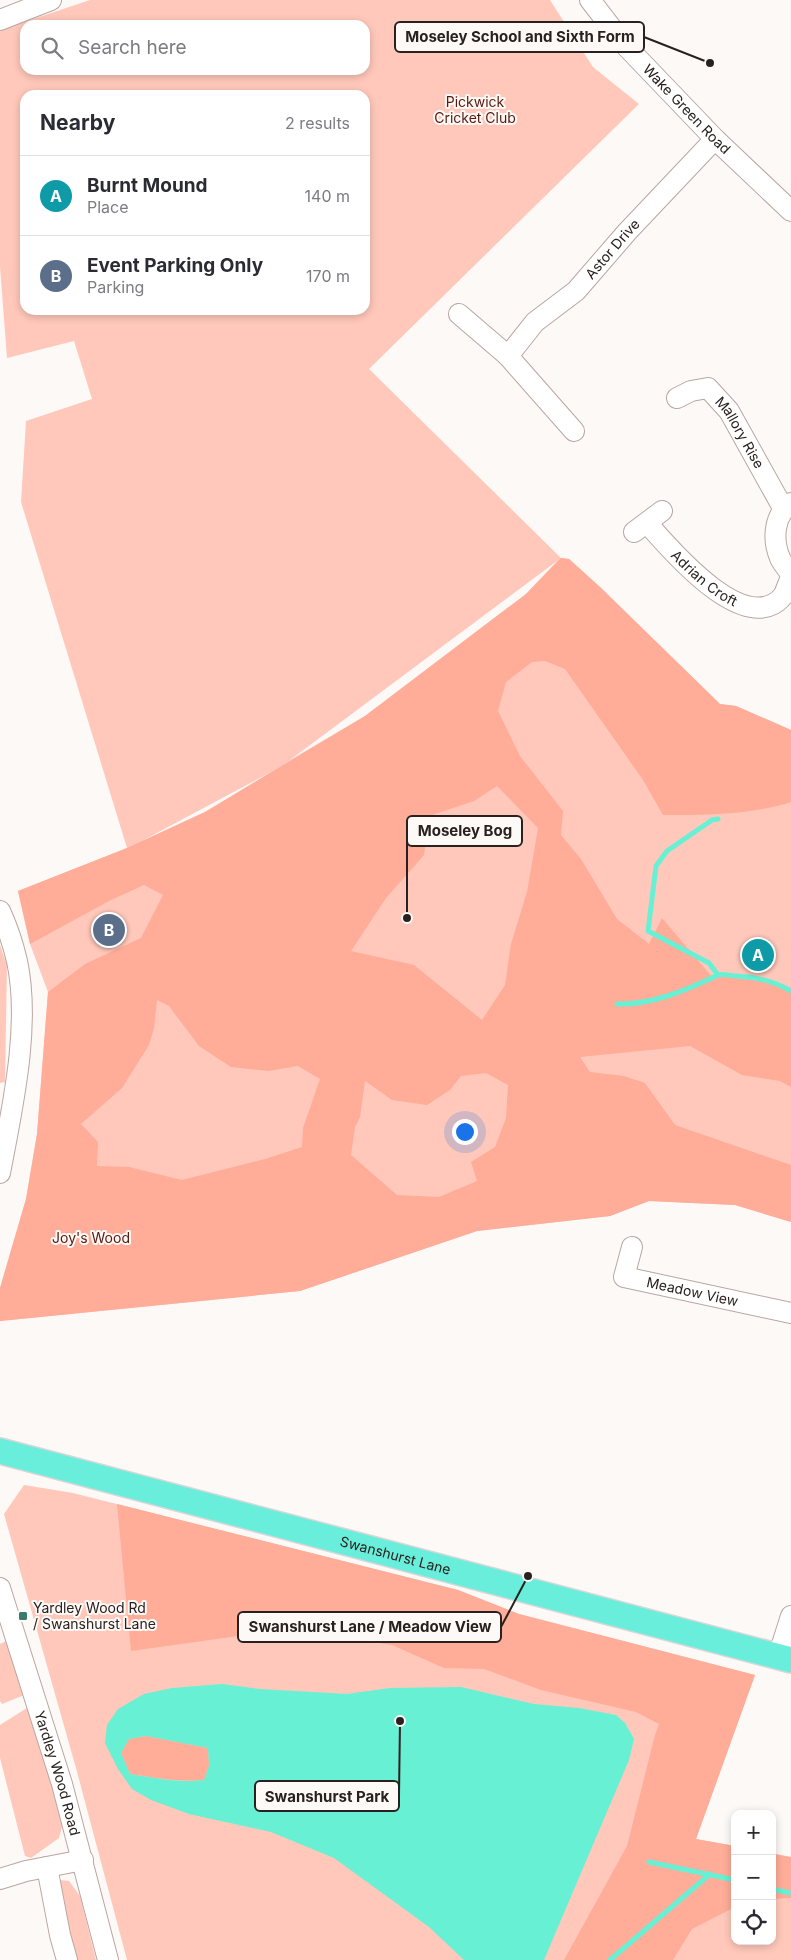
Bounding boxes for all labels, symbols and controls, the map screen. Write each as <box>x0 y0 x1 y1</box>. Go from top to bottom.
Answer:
search box <box>20 20 370 75</box>
callout: Moseley School and Sixth Form <box>395 22 644 52</box>
text: Moseley School and Sixth Form <box>405 27 635 46</box>
icon: search <box>38 34 66 62</box>
text: Search here <box>78 36 187 59</box>
street label: Wake Green Road <box>640 60 734 157</box>
park label: Pickwick Cricket Club <box>434 93 516 126</box>
text: Nearby <box>40 110 115 135</box>
text: 2 results <box>285 113 350 133</box>
text: Burnt Mound <box>87 174 208 197</box>
text: A <box>50 186 62 206</box>
text: 140 m <box>305 186 350 206</box>
text: Place <box>87 197 129 217</box>
street label: Astor Drive <box>581 215 643 282</box>
text: Event Parking Only <box>87 254 263 277</box>
text: B <box>51 266 61 286</box>
text: 170 m <box>306 266 350 286</box>
text: Parking <box>87 277 144 297</box>
street label: Mallory Rise <box>712 393 768 471</box>
street label: Adrian Croft <box>668 546 741 610</box>
callout: Moseley Bog <box>407 816 522 846</box>
text: Moseley Bog <box>418 821 512 840</box>
pin: B <box>93 911 125 949</box>
pin: A <box>742 936 774 974</box>
your location <box>452 1119 478 1145</box>
park label: Joy's Wood <box>52 1229 130 1246</box>
street label: Meadow View <box>645 1273 740 1309</box>
street label: Swanshurst Lane <box>338 1532 453 1578</box>
place label: Yardley Wood Rd / Swanshurst Lane <box>33 1599 156 1632</box>
marker: Yardley Wood Rd / Swanshurst Lane <box>17 1610 29 1622</box>
callout: Swanshurst Lane / Meadow View <box>238 1612 501 1642</box>
text: Swanshurst Lane / Meadow View <box>249 1617 492 1636</box>
street label: Yardley Wood Road <box>31 1709 84 1837</box>
callout: Swanshurst Park <box>255 1781 399 1811</box>
text: Swanshurst Park <box>265 1787 390 1806</box>
map controls <box>731 1810 776 1945</box>
button: + <box>731 1810 776 1855</box>
button: − <box>731 1855 776 1900</box>
button: locate <box>731 1900 776 1945</box>

